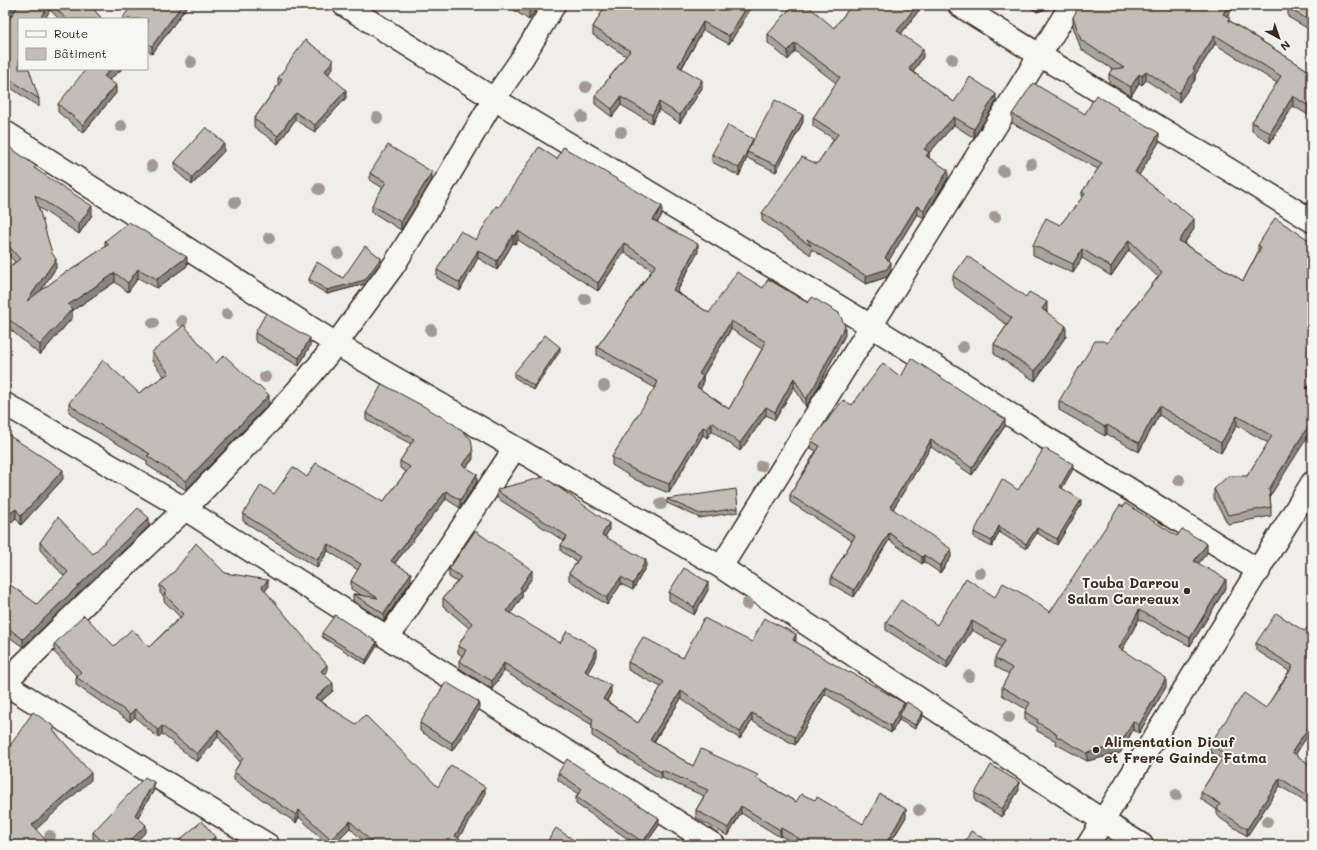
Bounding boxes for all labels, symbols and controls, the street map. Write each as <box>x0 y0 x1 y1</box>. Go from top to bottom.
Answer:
legend <box>18 18 148 70</box>
north arrow <box>1259 18 1299 58</box>
text: Route <box>54 25 88 41</box>
text: N <box>1278 38 1294 54</box>
text: Bâtiment <box>54 45 107 61</box>
place label: Touba Darrou Salam Carreaux <box>1067 573 1179 608</box>
marker: Touba Darrou Salam Carreaux <box>1182 586 1192 596</box>
place label: Alimentation Diouf et Frere Gainde Fatma <box>1104 732 1267 767</box>
marker: Alimentation Diouf et Frere Gainde Fatma <box>1091 745 1101 755</box>

